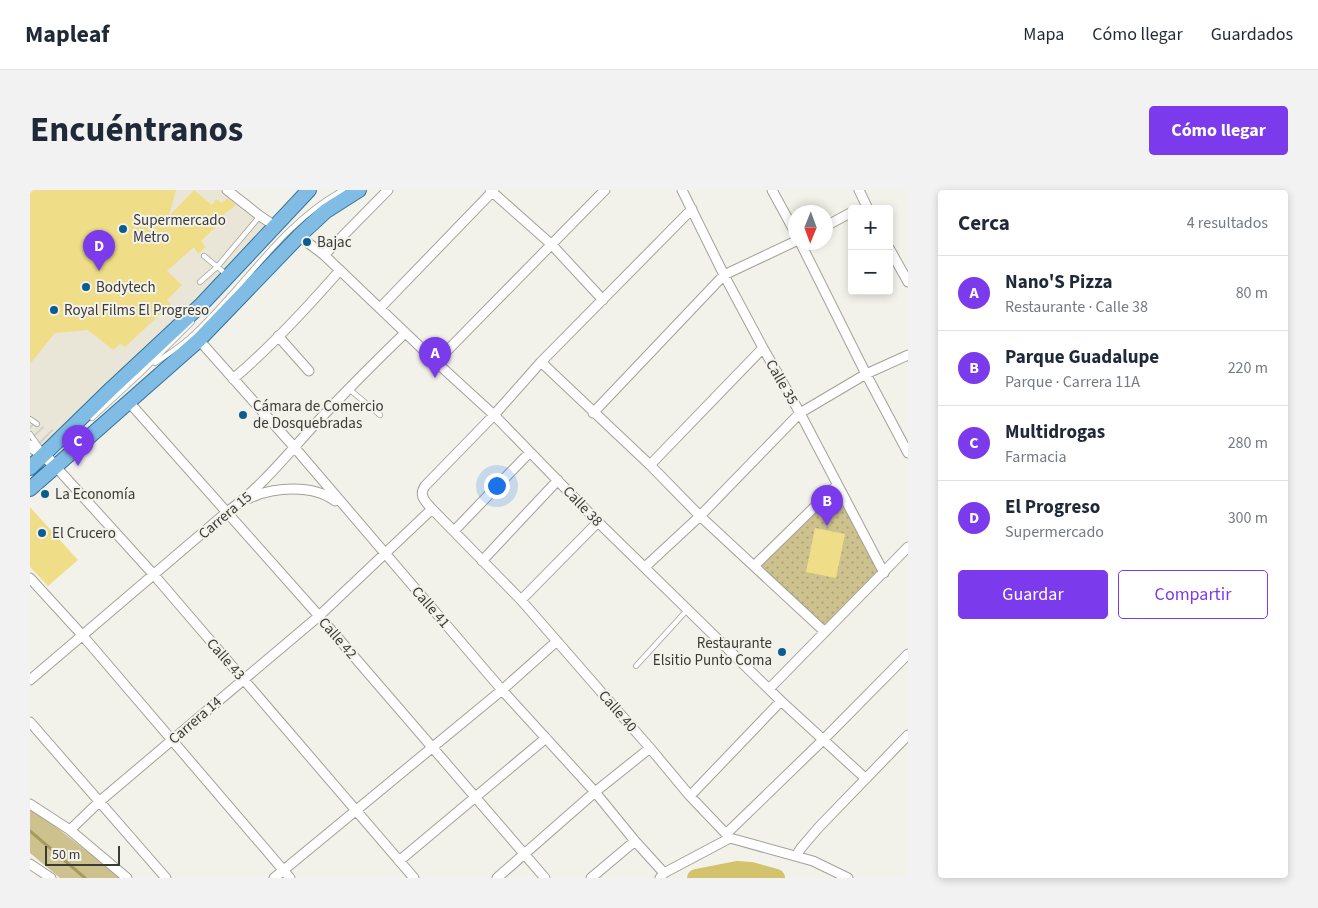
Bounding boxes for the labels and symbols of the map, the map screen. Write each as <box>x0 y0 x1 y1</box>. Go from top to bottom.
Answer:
north arrow <box>788 205 833 250</box>
place label: Supermercado Metro <box>133 210 226 248</box>
marker: Supermercado Metro <box>117 223 129 235</box>
pin: D <box>83 230 115 271</box>
place label: Bajac <box>317 232 352 253</box>
marker: Bajac <box>301 236 313 248</box>
place label: Bodytech <box>96 277 156 298</box>
marker: Bodytech <box>80 281 92 293</box>
place label: Royal Films El Progreso <box>64 300 209 321</box>
marker: Royal Films El Progreso <box>48 304 60 316</box>
pin: A <box>419 337 451 378</box>
street label: Calle 35 <box>760 356 803 409</box>
place label: Cámara de Comercio de Dosquebradas <box>253 396 384 434</box>
marker: Cámara de Comercio de Dosquebradas <box>237 409 249 421</box>
pin: C <box>62 425 94 466</box>
your location <box>484 473 510 499</box>
street label: Calle 38 <box>558 481 607 531</box>
place label: La Economía <box>55 484 135 505</box>
pin: B <box>811 485 843 526</box>
street label: Carrera 15 <box>194 487 257 544</box>
marker: La Economía <box>39 488 51 500</box>
place label: El Crucero <box>52 523 116 544</box>
marker: El Crucero <box>36 527 48 539</box>
street label: Calle 41 <box>407 582 455 633</box>
street label: Calle 42 <box>314 613 362 664</box>
place label: Restaurante Elsitio Punto Coma <box>653 633 772 671</box>
street label: Calle 43 <box>202 634 250 685</box>
marker: Restaurante Elsitio Punto Coma <box>776 646 788 658</box>
street label: Calle 40 <box>594 686 642 737</box>
street label: Carrera 14 <box>164 691 227 749</box>
scale bar <box>45 843 120 866</box>

